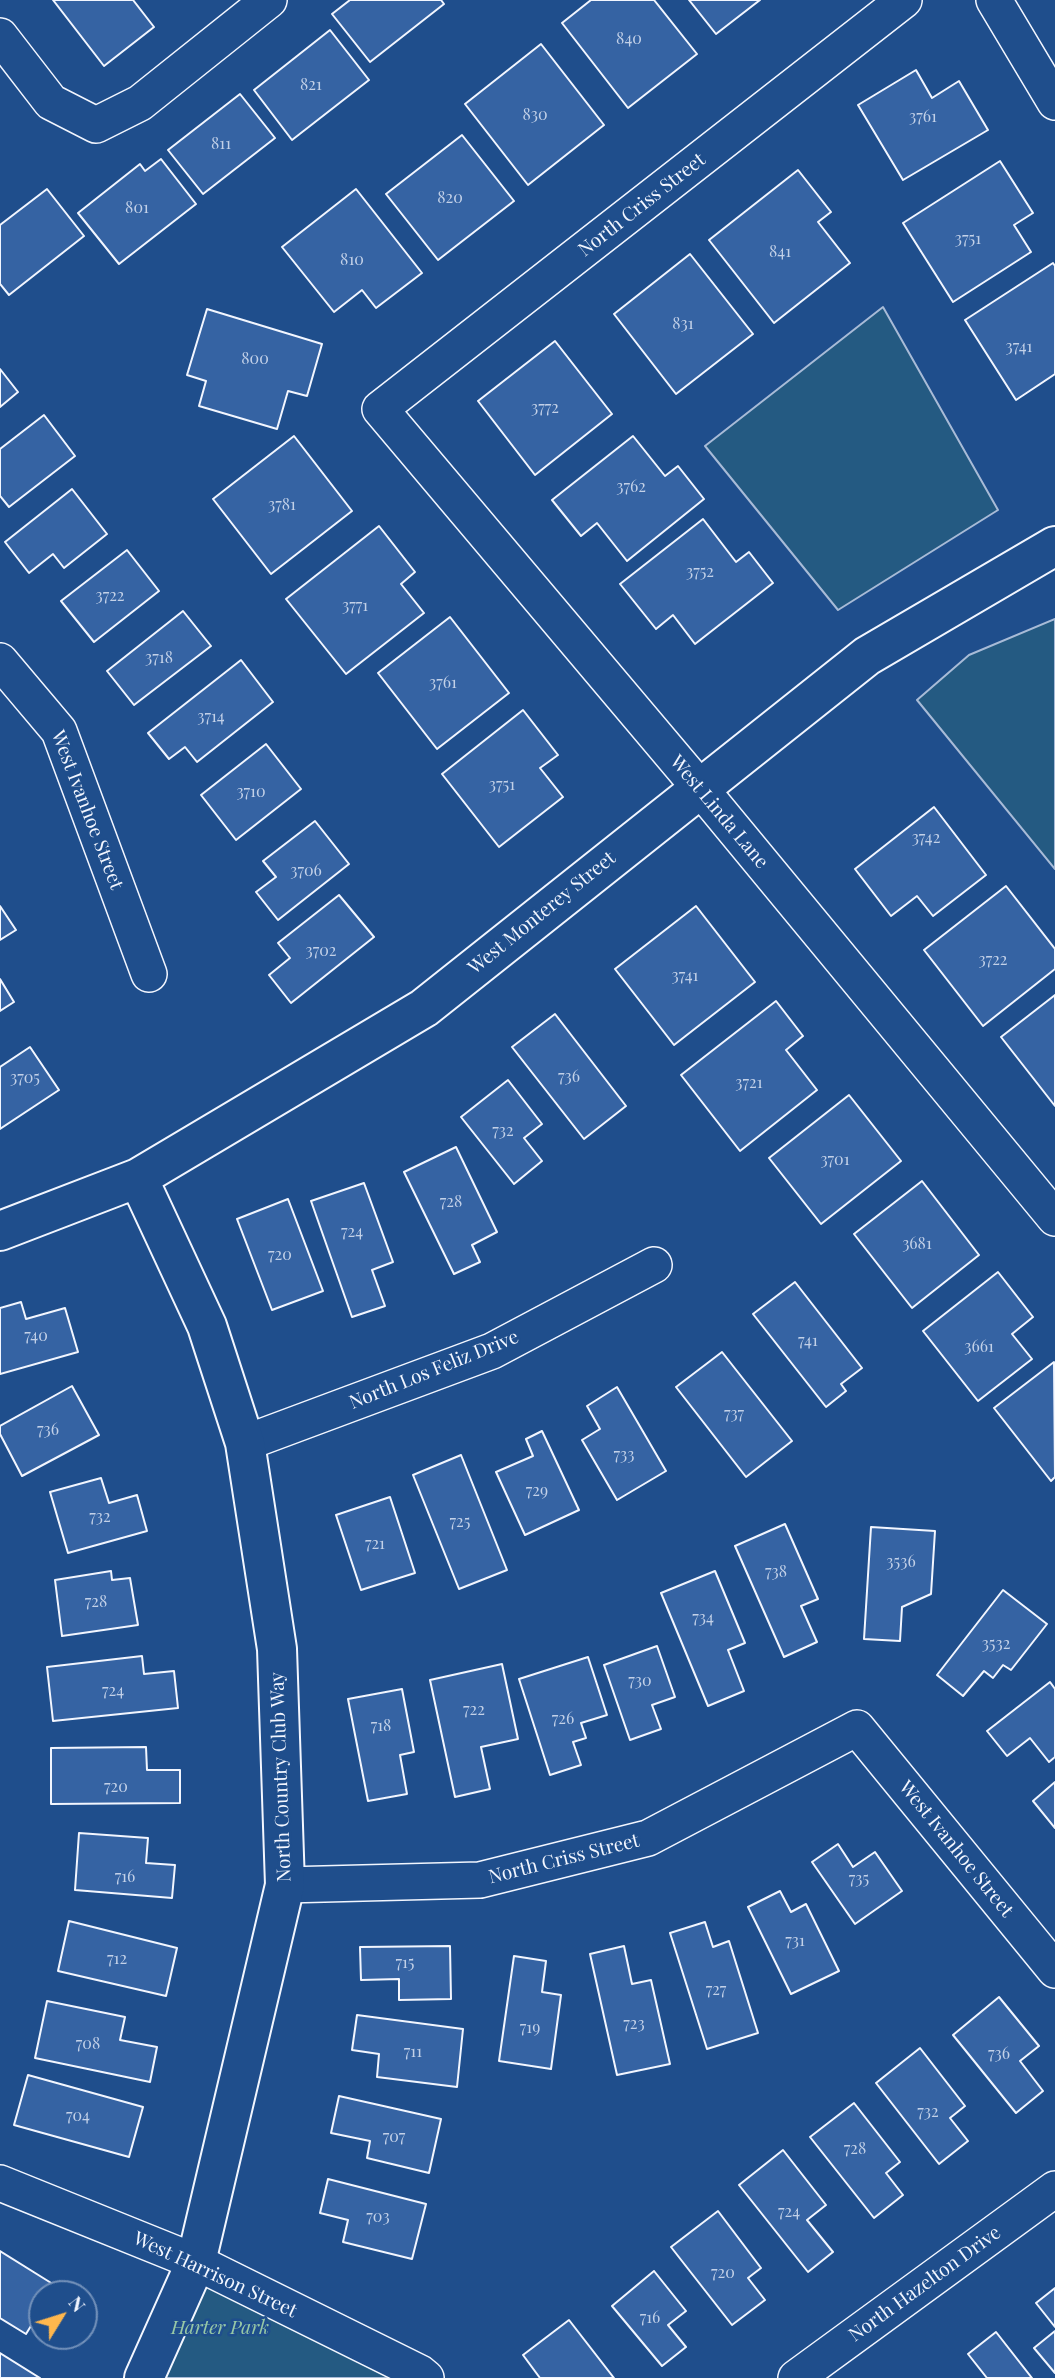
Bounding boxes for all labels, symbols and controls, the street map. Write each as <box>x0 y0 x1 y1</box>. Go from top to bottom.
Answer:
house number: 840 <box>616 29 642 49</box>
house number: 821 <box>300 75 322 95</box>
house number: 830 <box>523 105 547 125</box>
house number: 3761 <box>909 107 937 127</box>
house number: 811 <box>211 134 231 154</box>
street label: North Criss Street <box>574 148 710 262</box>
house number: 820 <box>437 188 463 208</box>
house number: 801 <box>125 198 149 218</box>
house number: 3751 <box>955 229 981 249</box>
house number: 841 <box>769 242 791 262</box>
house number: 810 <box>340 250 364 270</box>
house number: 831 <box>672 314 694 334</box>
house number: 3741 <box>1006 337 1032 357</box>
house number: 800 <box>241 349 269 369</box>
house number: 3772 <box>531 398 559 418</box>
house number: 3762 <box>616 477 646 497</box>
house number: 3781 <box>268 495 296 515</box>
house number: 3752 <box>686 562 714 582</box>
house number: 3722 <box>95 586 125 606</box>
house number: 3771 <box>342 596 368 616</box>
house number: 3718 <box>145 648 173 668</box>
house number: 3761 <box>429 673 457 693</box>
house number: 3714 <box>197 707 225 727</box>
street label: West Ivanhoe Street <box>46 727 128 893</box>
street label: West Linda Lane <box>665 751 773 873</box>
house number: 3751 <box>489 775 515 795</box>
house number: 3710 <box>236 782 266 802</box>
house number: 3742 <box>912 828 940 848</box>
street label: West Monterey Street <box>464 847 620 979</box>
house number: 3706 <box>290 861 322 881</box>
house number: 3702 <box>306 941 336 961</box>
house number: 3722 <box>978 950 1008 970</box>
house number: 3741 <box>672 966 698 986</box>
house number: 736 <box>558 1067 580 1087</box>
house number: 3705 <box>10 1068 40 1088</box>
house number: 3721 <box>735 1073 763 1093</box>
house number: 732 <box>492 1121 514 1141</box>
house number: 3701 <box>820 1150 850 1170</box>
house number: 728 <box>440 1192 462 1212</box>
house number: 724 <box>341 1222 363 1242</box>
house number: 3681 <box>902 1234 932 1254</box>
house number: 720 <box>268 1245 292 1265</box>
house number: 740 <box>24 1326 48 1346</box>
street label: North Los Feliz Drive <box>346 1326 522 1414</box>
house number: 741 <box>798 1331 818 1351</box>
house number: 3661 <box>964 1337 994 1357</box>
house number: 737 <box>724 1404 744 1424</box>
house number: 736 <box>37 1420 59 1440</box>
house number: 733 <box>614 1445 634 1465</box>
house number: 729 <box>526 1481 548 1501</box>
house number: 732 <box>89 1507 111 1527</box>
house number: 725 <box>450 1512 470 1532</box>
house number: 721 <box>365 1534 385 1554</box>
house number: 3536 <box>886 1552 916 1572</box>
house number: 738 <box>765 1562 787 1582</box>
house number: 728 <box>85 1592 107 1612</box>
house number: 734 <box>692 1608 714 1628</box>
house number: 3532 <box>982 1634 1010 1654</box>
house number: 730 <box>628 1671 652 1691</box>
street label: North Country Club Way <box>266 1672 296 1882</box>
house number: 724 <box>102 1681 124 1701</box>
house number: 722 <box>463 1700 485 1720</box>
house number: 726 <box>552 1709 574 1729</box>
house number: 718 <box>371 1716 391 1736</box>
street label: West Ivanhoe Street <box>894 1776 1018 1922</box>
house number: 720 <box>104 1777 128 1797</box>
street label: North Criss Street <box>486 1829 642 1889</box>
house number: 716 <box>115 1867 135 1887</box>
house number: 735 <box>849 1869 869 1889</box>
house number: 731 <box>785 1931 805 1951</box>
house number: 712 <box>107 1949 127 1969</box>
house number: 715 <box>396 1953 414 1973</box>
house number: 727 <box>706 1980 726 2000</box>
house number: 723 <box>623 2014 645 2034</box>
house number: 719 <box>520 2018 540 2038</box>
house number: 708 <box>76 2034 100 2054</box>
house number: 711 <box>404 2042 422 2062</box>
house number: 736 <box>988 2044 1010 2064</box>
house number: 732 <box>917 2102 939 2122</box>
house number: 704 <box>66 2106 90 2126</box>
house number: 707 <box>383 2127 405 2147</box>
house number: 728 <box>844 2139 866 2159</box>
house number: 724 <box>778 2202 800 2222</box>
house number: 703 <box>366 2207 390 2227</box>
street label: North Hazelton Drive <box>845 2221 1005 2347</box>
street label: West Harrison Street <box>130 2227 300 2323</box>
house number: 720 <box>711 2263 735 2283</box>
north arrow <box>28 2280 98 2350</box>
text: N <box>64 2290 92 2317</box>
house number: 716 <box>640 2308 660 2328</box>
park label: Harter Park <box>171 2317 269 2339</box>

